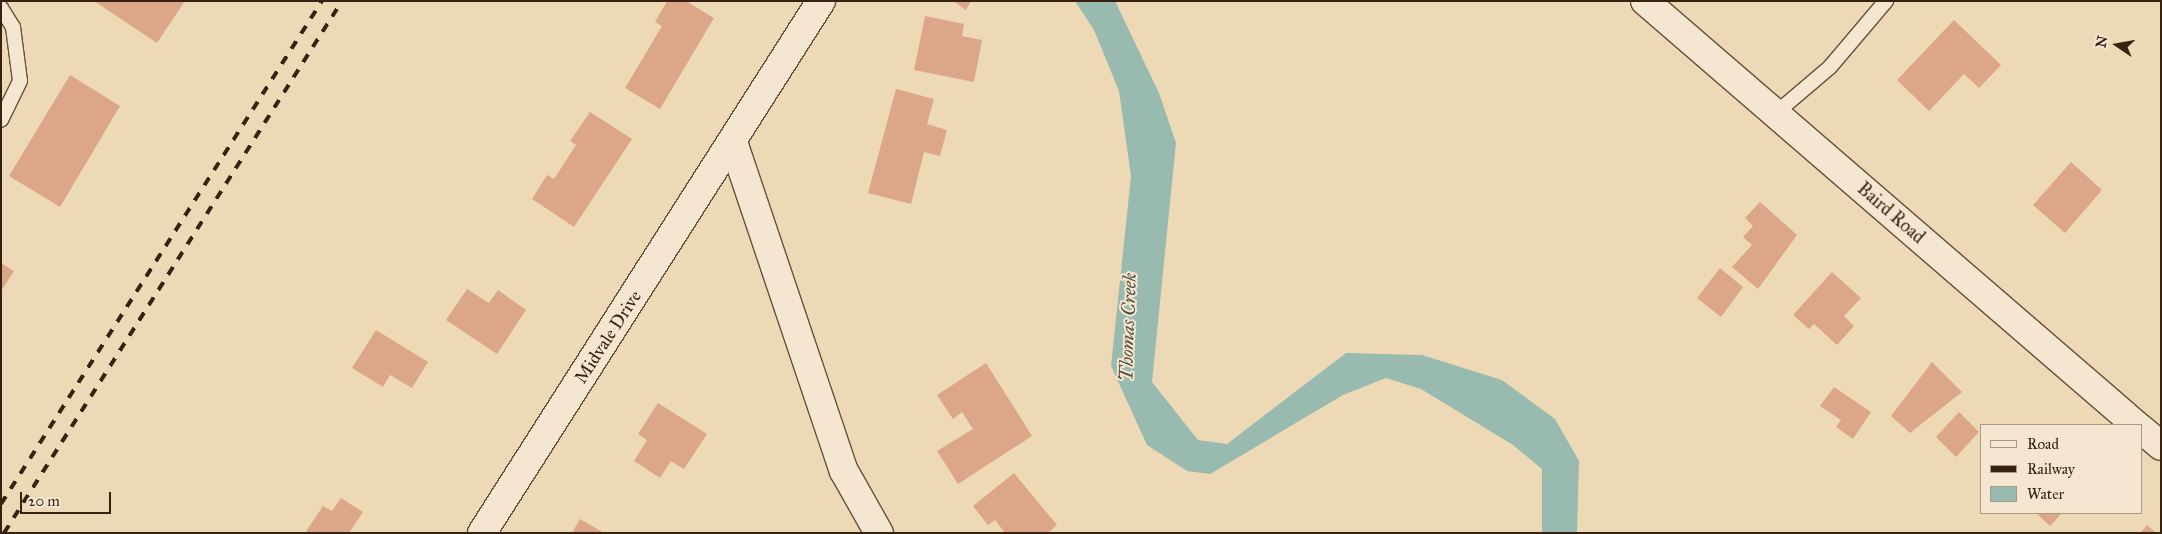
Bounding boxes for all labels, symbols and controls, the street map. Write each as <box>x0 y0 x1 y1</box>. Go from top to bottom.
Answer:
north arrow <box>2092 20 2142 70</box>
text: N <box>2092 34 2111 49</box>
street label: Baird Road <box>1853 178 1929 248</box>
water label: Thomas Creek <box>1115 272 1141 382</box>
street label: Midvale Drive <box>570 287 646 387</box>
legend <box>1980 424 2142 514</box>
text: Road <box>2027 435 2059 453</box>
text: Railway <box>2027 460 2075 478</box>
scale bar <box>22 482 114 514</box>
text: Water <box>2027 485 2064 503</box>
text: 20 m <box>28 492 60 510</box>

